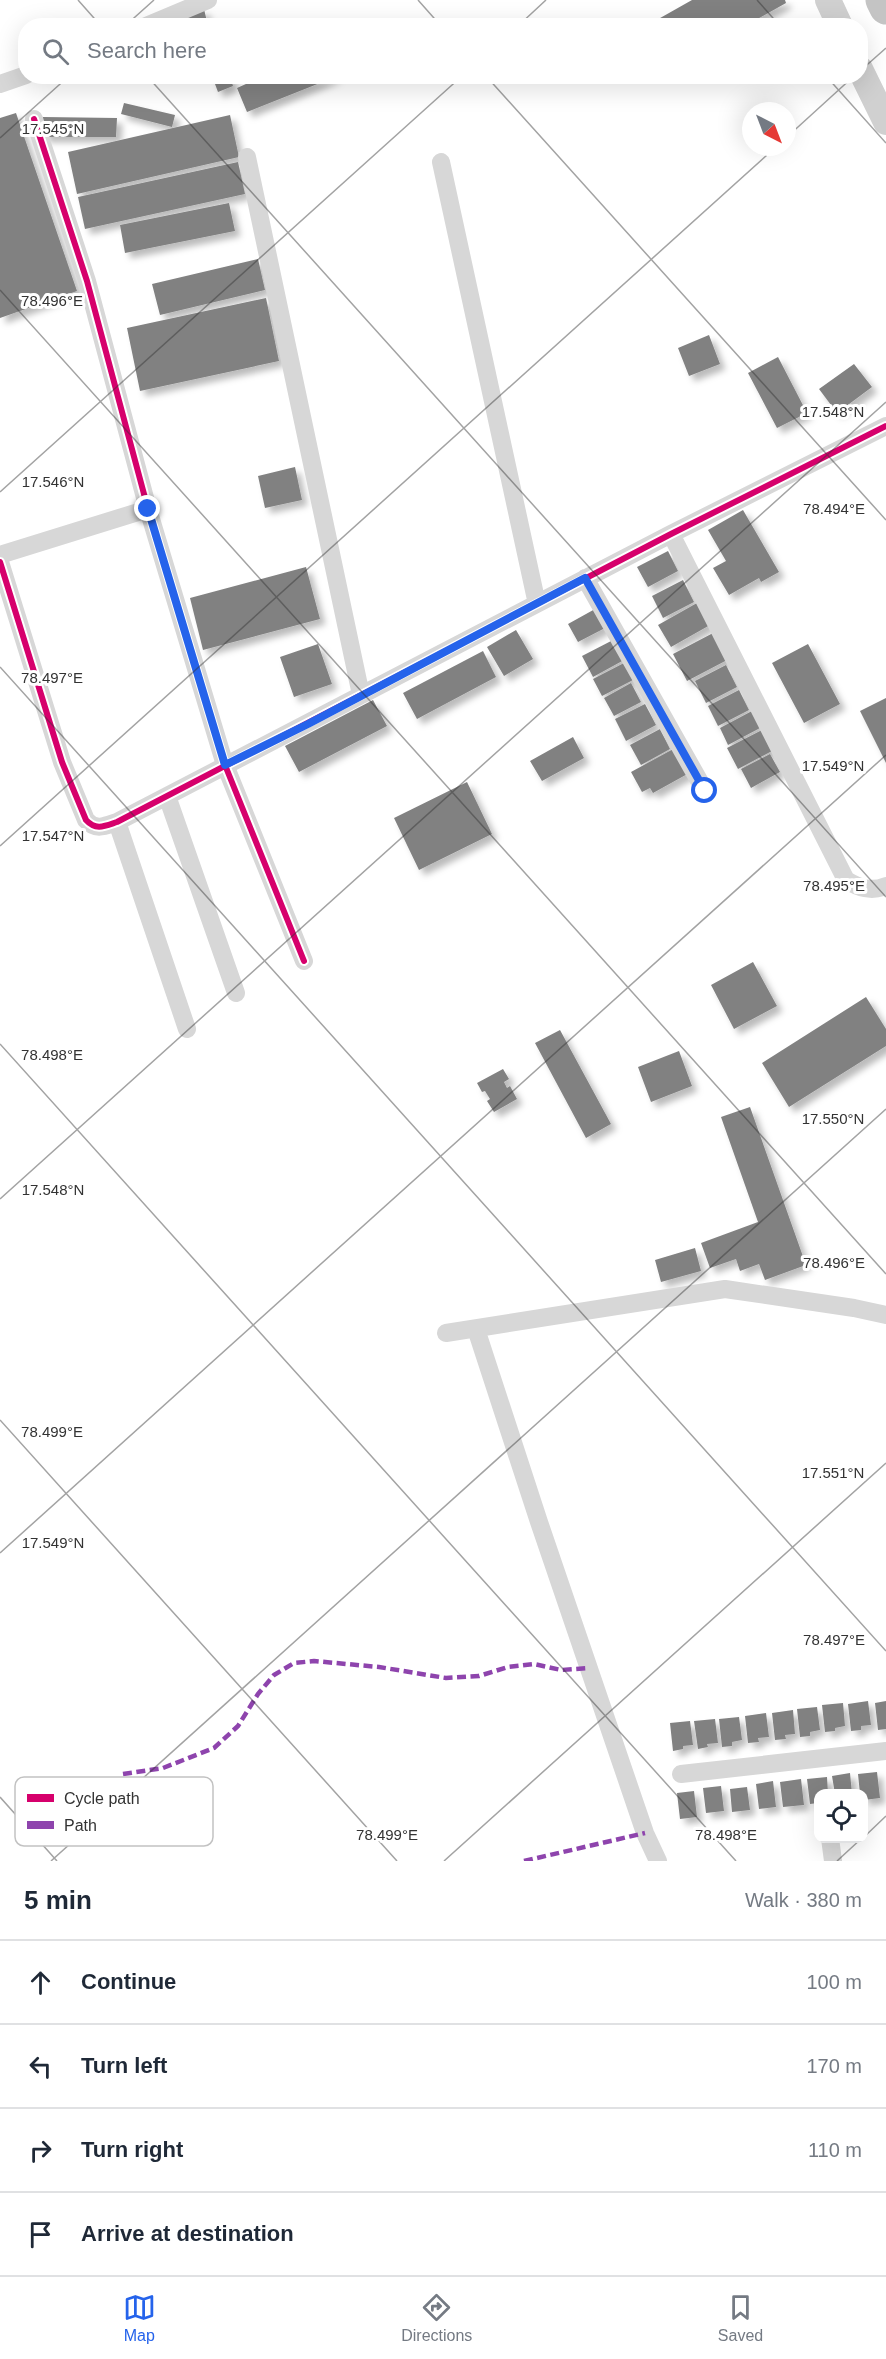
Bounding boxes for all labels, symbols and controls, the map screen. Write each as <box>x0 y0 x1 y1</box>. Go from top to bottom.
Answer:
search box <box>18 18 868 84</box>
icon: search <box>39 35 72 68</box>
text: Search here <box>87 38 207 63</box>
north arrow <box>742 102 796 156</box>
text: 17.545°N <box>22 120 84 137</box>
text: 78.496°E <box>21 292 83 309</box>
text: 17.548°N <box>802 403 864 420</box>
text: 17.546°N <box>22 473 84 490</box>
route end <box>134 495 160 521</box>
text: 78.494°E <box>803 500 865 517</box>
text: 78.497°E <box>21 669 83 686</box>
text: 17.549°N <box>802 757 864 774</box>
route start <box>691 777 717 803</box>
text: 17.547°N <box>22 827 84 844</box>
text: 78.495°E <box>803 877 865 894</box>
text: 78.498°E <box>21 1046 83 1063</box>
text: 17.550°N <box>802 1110 864 1127</box>
text: 17.548°N <box>22 1181 84 1198</box>
text: 78.496°E <box>803 1254 865 1271</box>
text: 78.499°E <box>21 1423 83 1440</box>
text: 17.551°N <box>802 1464 864 1481</box>
text: 17.549°N <box>22 1534 84 1551</box>
text: 78.497°E <box>803 1631 865 1648</box>
legend <box>15 1777 213 1846</box>
map controls <box>814 1789 868 1843</box>
button: locate <box>814 1789 868 1843</box>
text: Cycle path <box>64 1790 140 1807</box>
text: Path <box>64 1817 97 1834</box>
text: 78.499°E <box>356 1826 418 1843</box>
text: 78.498°E <box>695 1826 757 1843</box>
text: 5 min <box>24 1885 92 1915</box>
text: Walk · 380 m <box>745 1889 862 1911</box>
icon: ahead <box>24 1966 57 1999</box>
text: Continue <box>81 1969 176 1994</box>
text: 100 m <box>806 1971 862 1993</box>
icon: left <box>24 2050 57 2083</box>
text: Turn left <box>81 2053 167 2078</box>
text: 170 m <box>806 2055 862 2077</box>
icon: right <box>24 2134 57 2167</box>
text: Turn right <box>81 2137 183 2162</box>
text: 110 m <box>808 2139 862 2161</box>
icon: arrive <box>24 2218 57 2251</box>
text: Arrive at destination <box>81 2221 294 2246</box>
tab: Map <box>123 2291 156 2345</box>
tab: Directions <box>401 2291 472 2345</box>
tab: Saved <box>718 2291 763 2345</box>

